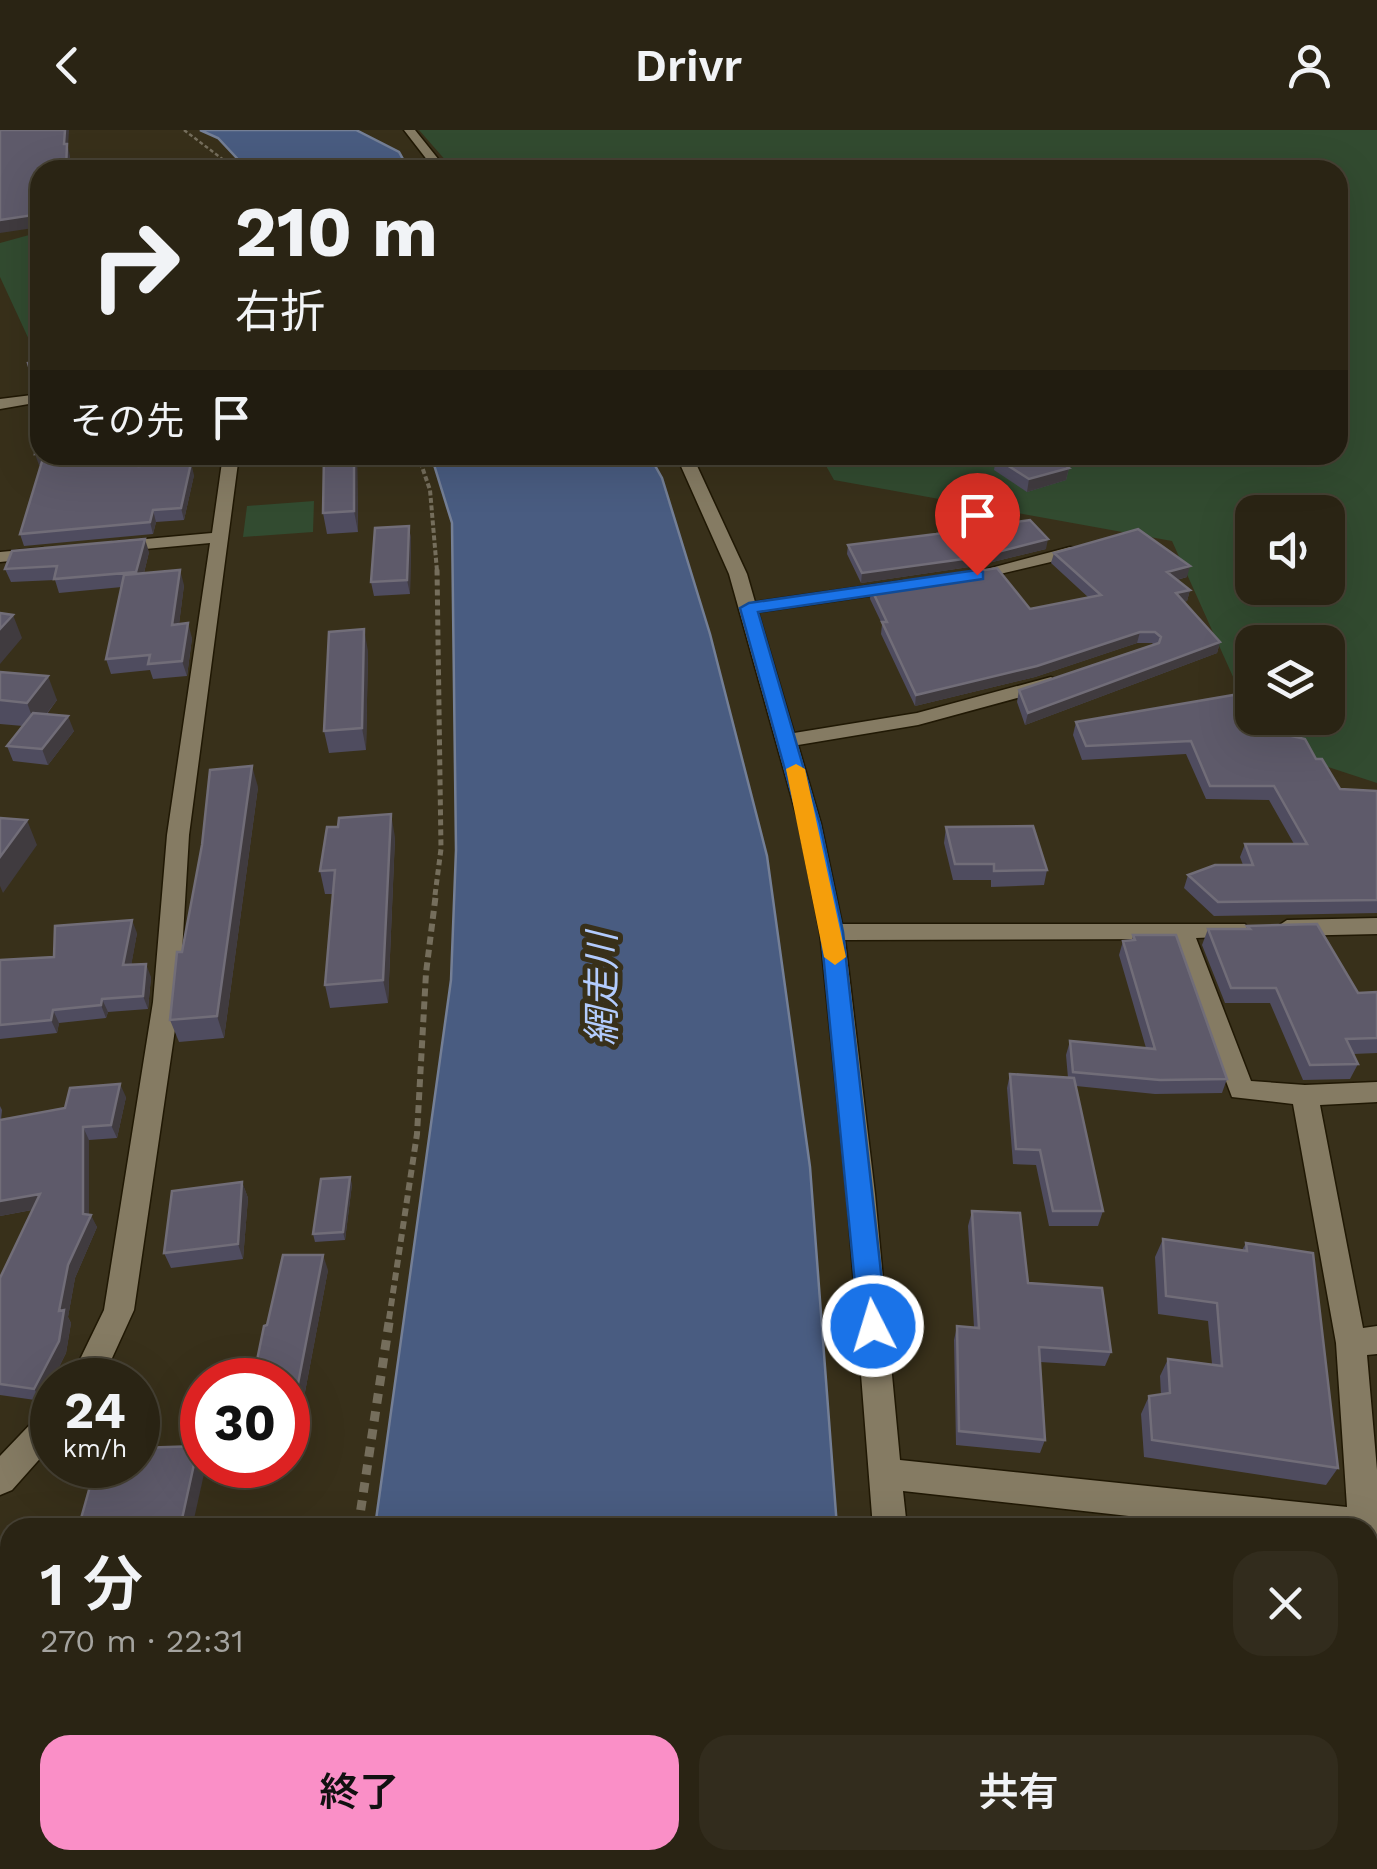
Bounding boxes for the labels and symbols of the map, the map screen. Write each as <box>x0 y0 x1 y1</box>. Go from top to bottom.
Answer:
pin <box>935 473 1020 576</box>
water label: 網走川 <box>580 928 624 1046</box>
position arrow <box>821 1274 925 1378</box>
speed limit sign: 30 <box>180 1358 310 1488</box>

